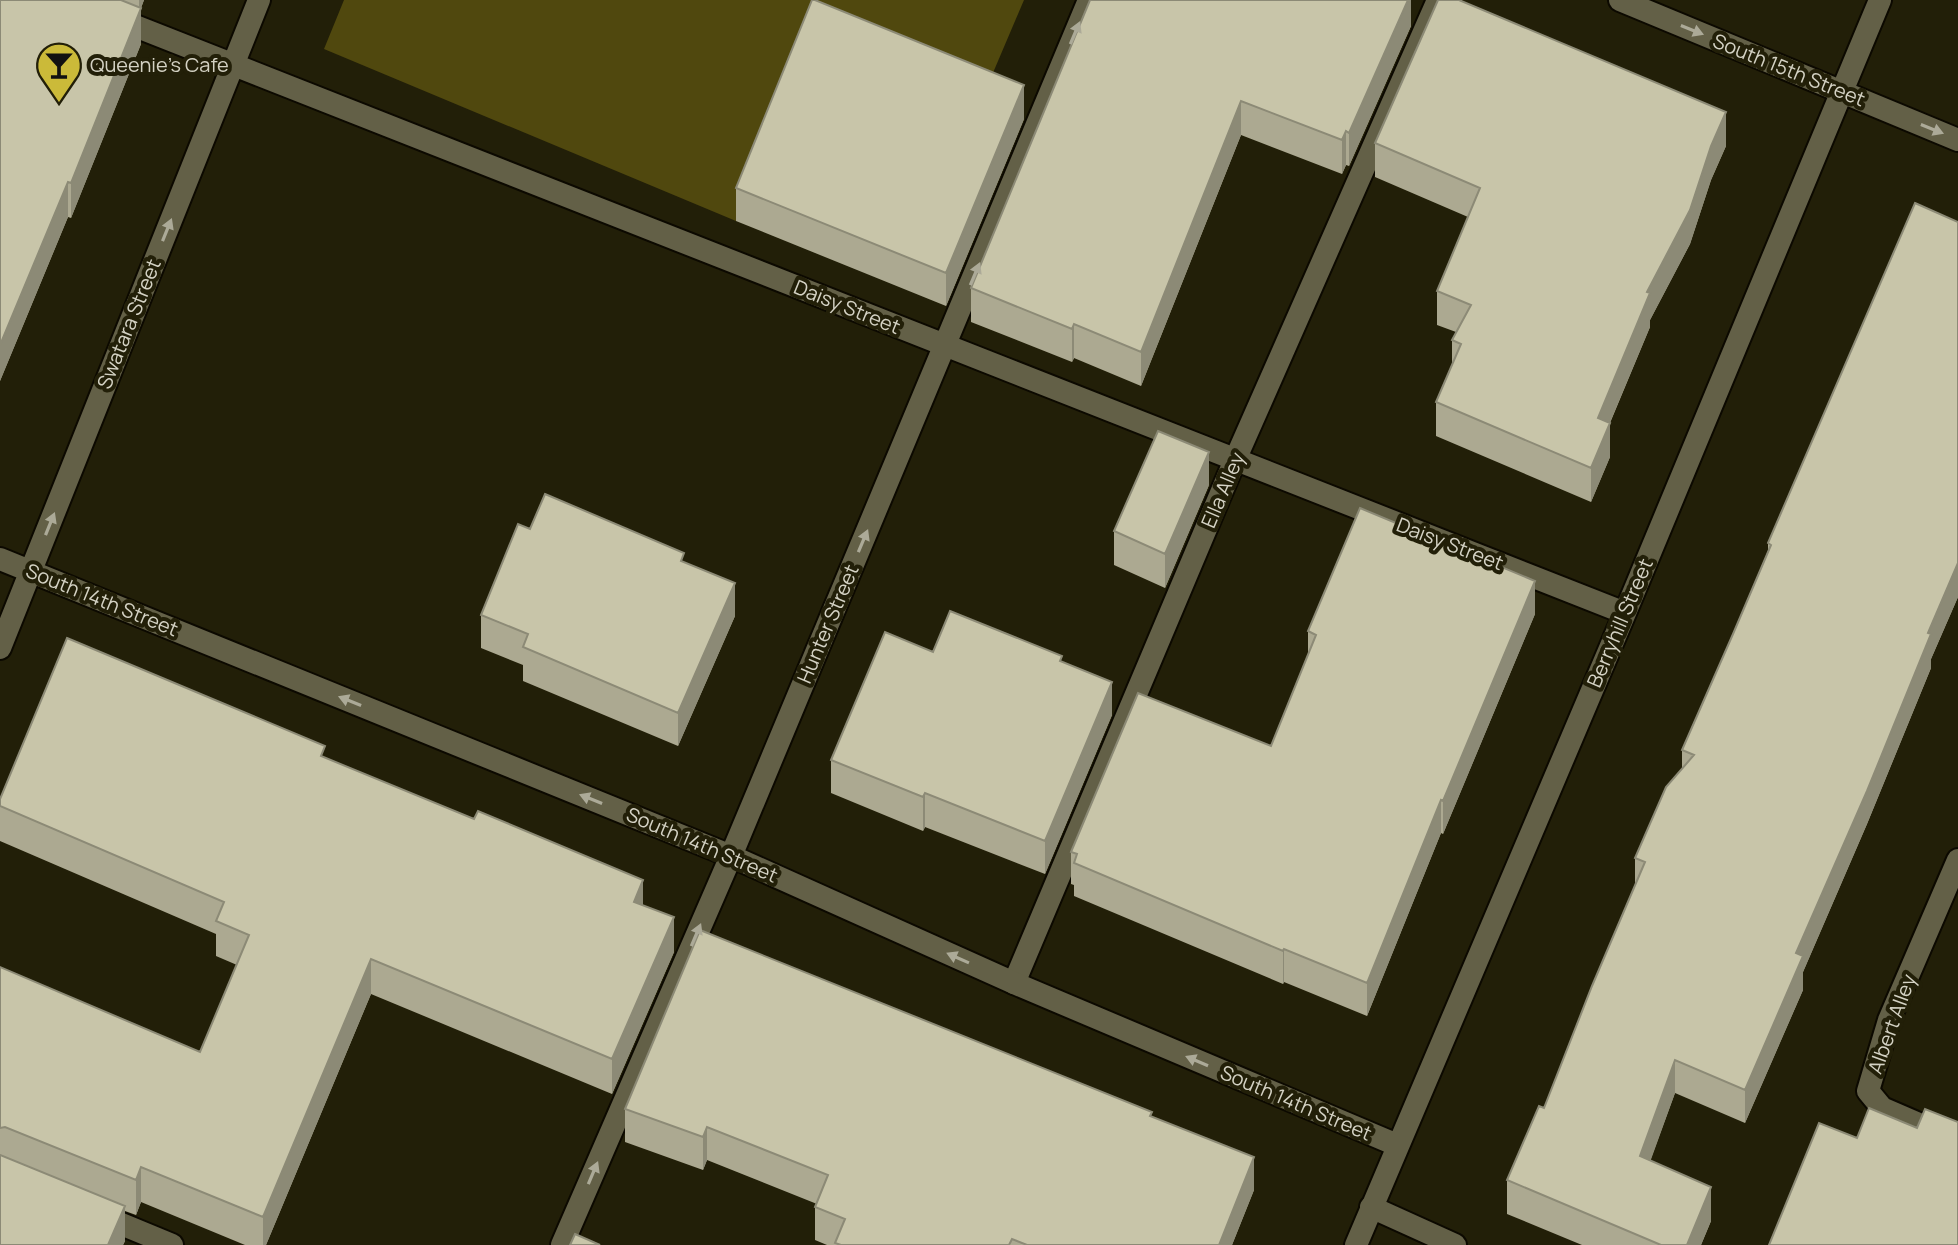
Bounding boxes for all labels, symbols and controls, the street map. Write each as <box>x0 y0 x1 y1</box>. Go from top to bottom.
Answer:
one-way arrow <box>1068 22 1081 45</box>
one-way arrow <box>1680 23 1704 36</box>
street label: South 15th Street <box>1709 27 1869 112</box>
bar icon: Queenie's Cafe <box>35 41 83 104</box>
place label: Queenie's Cafe <box>90 51 229 78</box>
one-way arrow <box>1920 123 1944 136</box>
one-way arrow <box>160 218 173 242</box>
street label: Swatara Street <box>90 255 167 393</box>
one-way arrow <box>969 262 982 286</box>
street label: Daisy Street <box>790 273 904 340</box>
street label: Ella Alley <box>1195 447 1251 532</box>
street label: Daisy Street <box>1393 511 1508 576</box>
one-way arrow <box>44 512 57 536</box>
one-way arrow <box>857 529 870 553</box>
street label: Berryhill Street <box>1580 554 1659 691</box>
street label: South 14th Street <box>22 557 182 642</box>
street label: Hunter Street <box>790 560 865 687</box>
one-way arrow <box>338 695 362 708</box>
one-way arrow <box>579 793 603 806</box>
street label: South 14th Street <box>622 800 782 889</box>
one-way arrow <box>690 923 703 947</box>
one-way arrow <box>946 951 970 965</box>
street label: Albert Alley <box>1861 970 1922 1077</box>
one-way arrow <box>1185 1054 1209 1067</box>
street label: South 14th Street <box>1216 1058 1376 1147</box>
one-way arrow <box>586 1162 600 1185</box>

